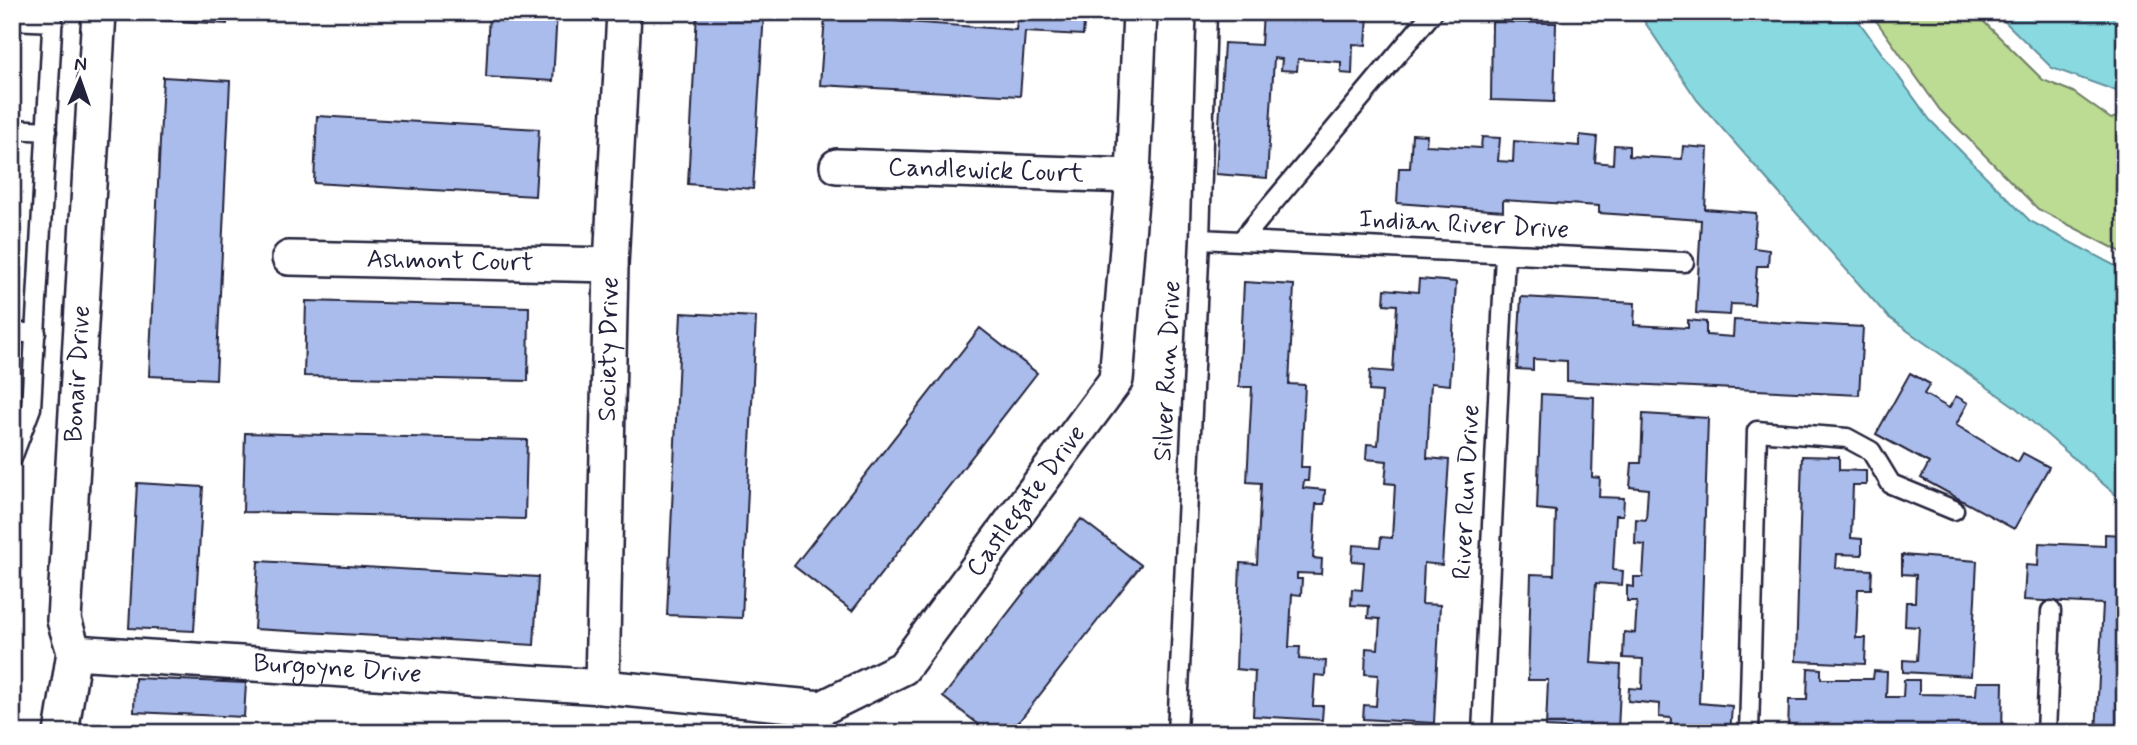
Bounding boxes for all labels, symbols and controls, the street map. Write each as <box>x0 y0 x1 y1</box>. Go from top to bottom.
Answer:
north arrow <box>46 46 116 116</box>
text: N <box>74 52 87 77</box>
street label: Candlewick Court <box>887 151 1084 191</box>
street label: Indian River Drive <box>1358 203 1570 247</box>
street label: Ashmont Court <box>366 243 534 280</box>
street label: Society Drive <box>591 276 628 422</box>
street label: Silver Run Drive <box>1146 280 1190 462</box>
street label: Bonair Drive <box>57 305 99 443</box>
street label: River Run Drive <box>1445 403 1489 581</box>
street label: Castlegate Drive <box>959 418 1094 584</box>
street label: Burgoyne Drive <box>252 647 423 692</box>

